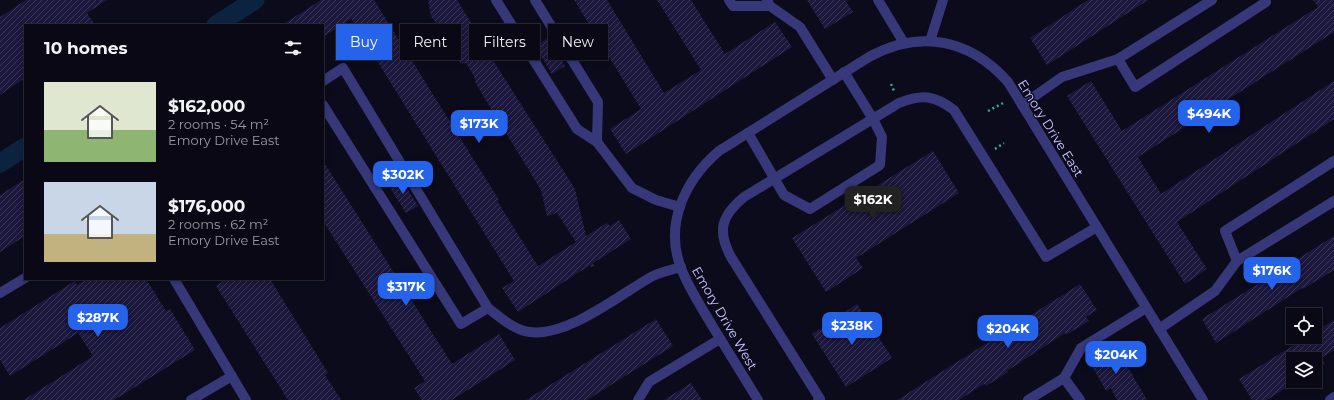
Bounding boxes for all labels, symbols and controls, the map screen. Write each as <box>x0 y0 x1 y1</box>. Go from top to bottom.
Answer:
chip: Buy <box>336 24 392 60</box>
chip: Rent <box>400 24 461 60</box>
chip: Filters <box>469 24 540 60</box>
chip: New <box>548 24 608 60</box>
icon: filters <box>282 37 304 59</box>
text: 10 homes <box>44 38 128 58</box>
street label: Emory Drive East <box>1015 76 1087 180</box>
text: $162,000 <box>168 96 245 116</box>
icon: home <box>76 98 124 146</box>
pin: $494K <box>1181 100 1237 134</box>
text: $494K <box>1187 105 1231 121</box>
pin: $173K <box>451 110 507 144</box>
text: $173K <box>460 115 498 131</box>
text: 2 rooms · 54 m² <box>168 116 269 132</box>
text: Emory Drive East <box>168 132 280 148</box>
pin: $302K <box>375 161 431 195</box>
text: $302K <box>382 166 424 182</box>
pin: $162K <box>845 186 901 220</box>
text: $162K <box>854 191 892 207</box>
text: $176,000 <box>168 196 245 216</box>
icon: home <box>76 198 124 246</box>
text: 2 rooms · 62 m² <box>168 216 268 232</box>
text: Emory Drive East <box>168 232 280 248</box>
pin: $176K <box>1244 257 1300 291</box>
text: $176K <box>1253 262 1291 278</box>
street label: Emory Drive West <box>689 263 761 373</box>
pin: $317K <box>378 273 434 307</box>
text: $317K <box>387 278 425 294</box>
pin: $287K <box>70 304 126 338</box>
map controls <box>1286 308 1322 388</box>
button: locate <box>1286 308 1322 344</box>
text: $287K <box>77 309 119 325</box>
pin: $238K <box>824 312 880 346</box>
pin: $204K <box>980 315 1036 349</box>
text: $238K <box>831 317 873 333</box>
text: $204K <box>986 320 1030 336</box>
pin: $204K <box>1088 341 1144 375</box>
text: $204K <box>1094 346 1138 362</box>
button: layers <box>1286 352 1322 388</box>

